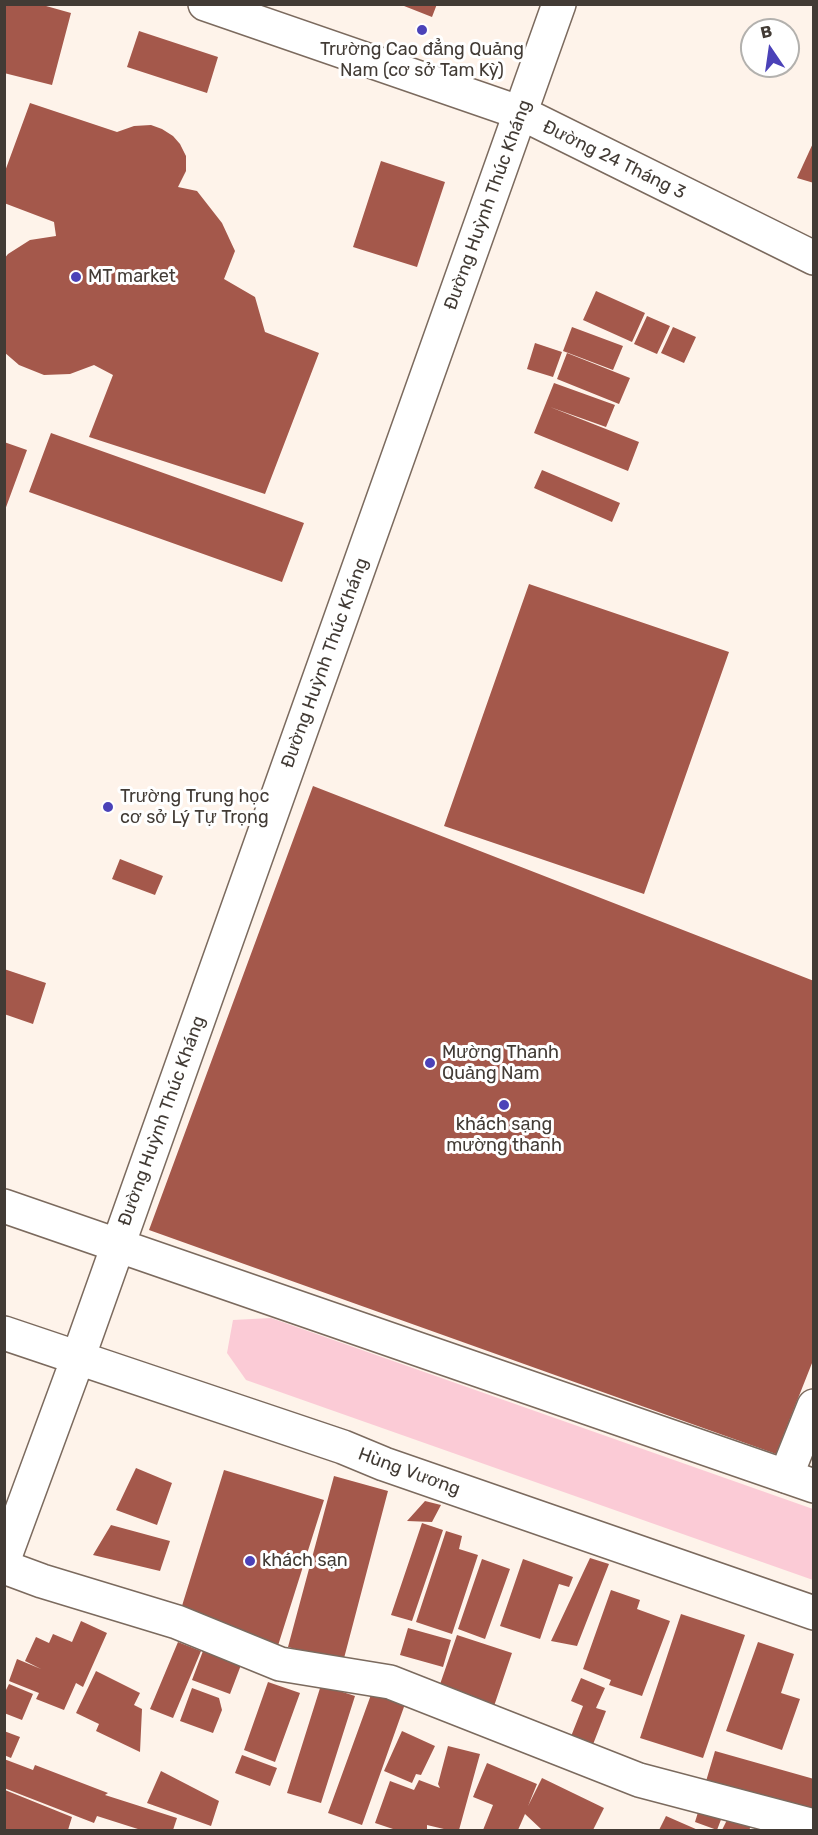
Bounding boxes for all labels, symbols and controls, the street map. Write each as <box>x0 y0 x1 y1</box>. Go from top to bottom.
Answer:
north arrow <box>740 18 800 78</box>
text: B <box>759 21 774 42</box>
marker: Trường Cao đẳng Quảng Nam (cơ sở Tam Kỳ) <box>415 23 429 37</box>
place label: Trường Cao đẳng Quảng Nam (cơ sở Tam Kỳ) <box>320 39 524 82</box>
street label: Đường Huỳnh Thúc Kháng <box>440 97 536 313</box>
street label: Đường 24 Tháng 3 <box>539 116 689 204</box>
place label: MT market <box>88 266 176 288</box>
marker: MT market <box>69 270 83 284</box>
street label: Đường Huỳnh Thúc Kháng <box>277 555 373 771</box>
place label: Trường Trung học cơ sở Lý Tự Trọng <box>120 786 269 828</box>
marker: Trường Trung học cơ sở Lý Tự Trọng <box>101 800 115 814</box>
street label: Đường Huỳnh Thúc Kháng <box>114 1013 210 1229</box>
place label: Mường Thanh Quảng Nam <box>442 1042 559 1084</box>
marker: Mường Thanh Quảng Nam <box>423 1056 437 1070</box>
marker: khách sạng mường thanh <box>497 1098 511 1112</box>
place label: khách sạng mường thanh <box>446 1114 562 1156</box>
street label: Hùng Vương <box>355 1444 463 1500</box>
place label: khách sạn <box>262 1550 348 1572</box>
marker: khách sạn <box>243 1554 257 1568</box>

